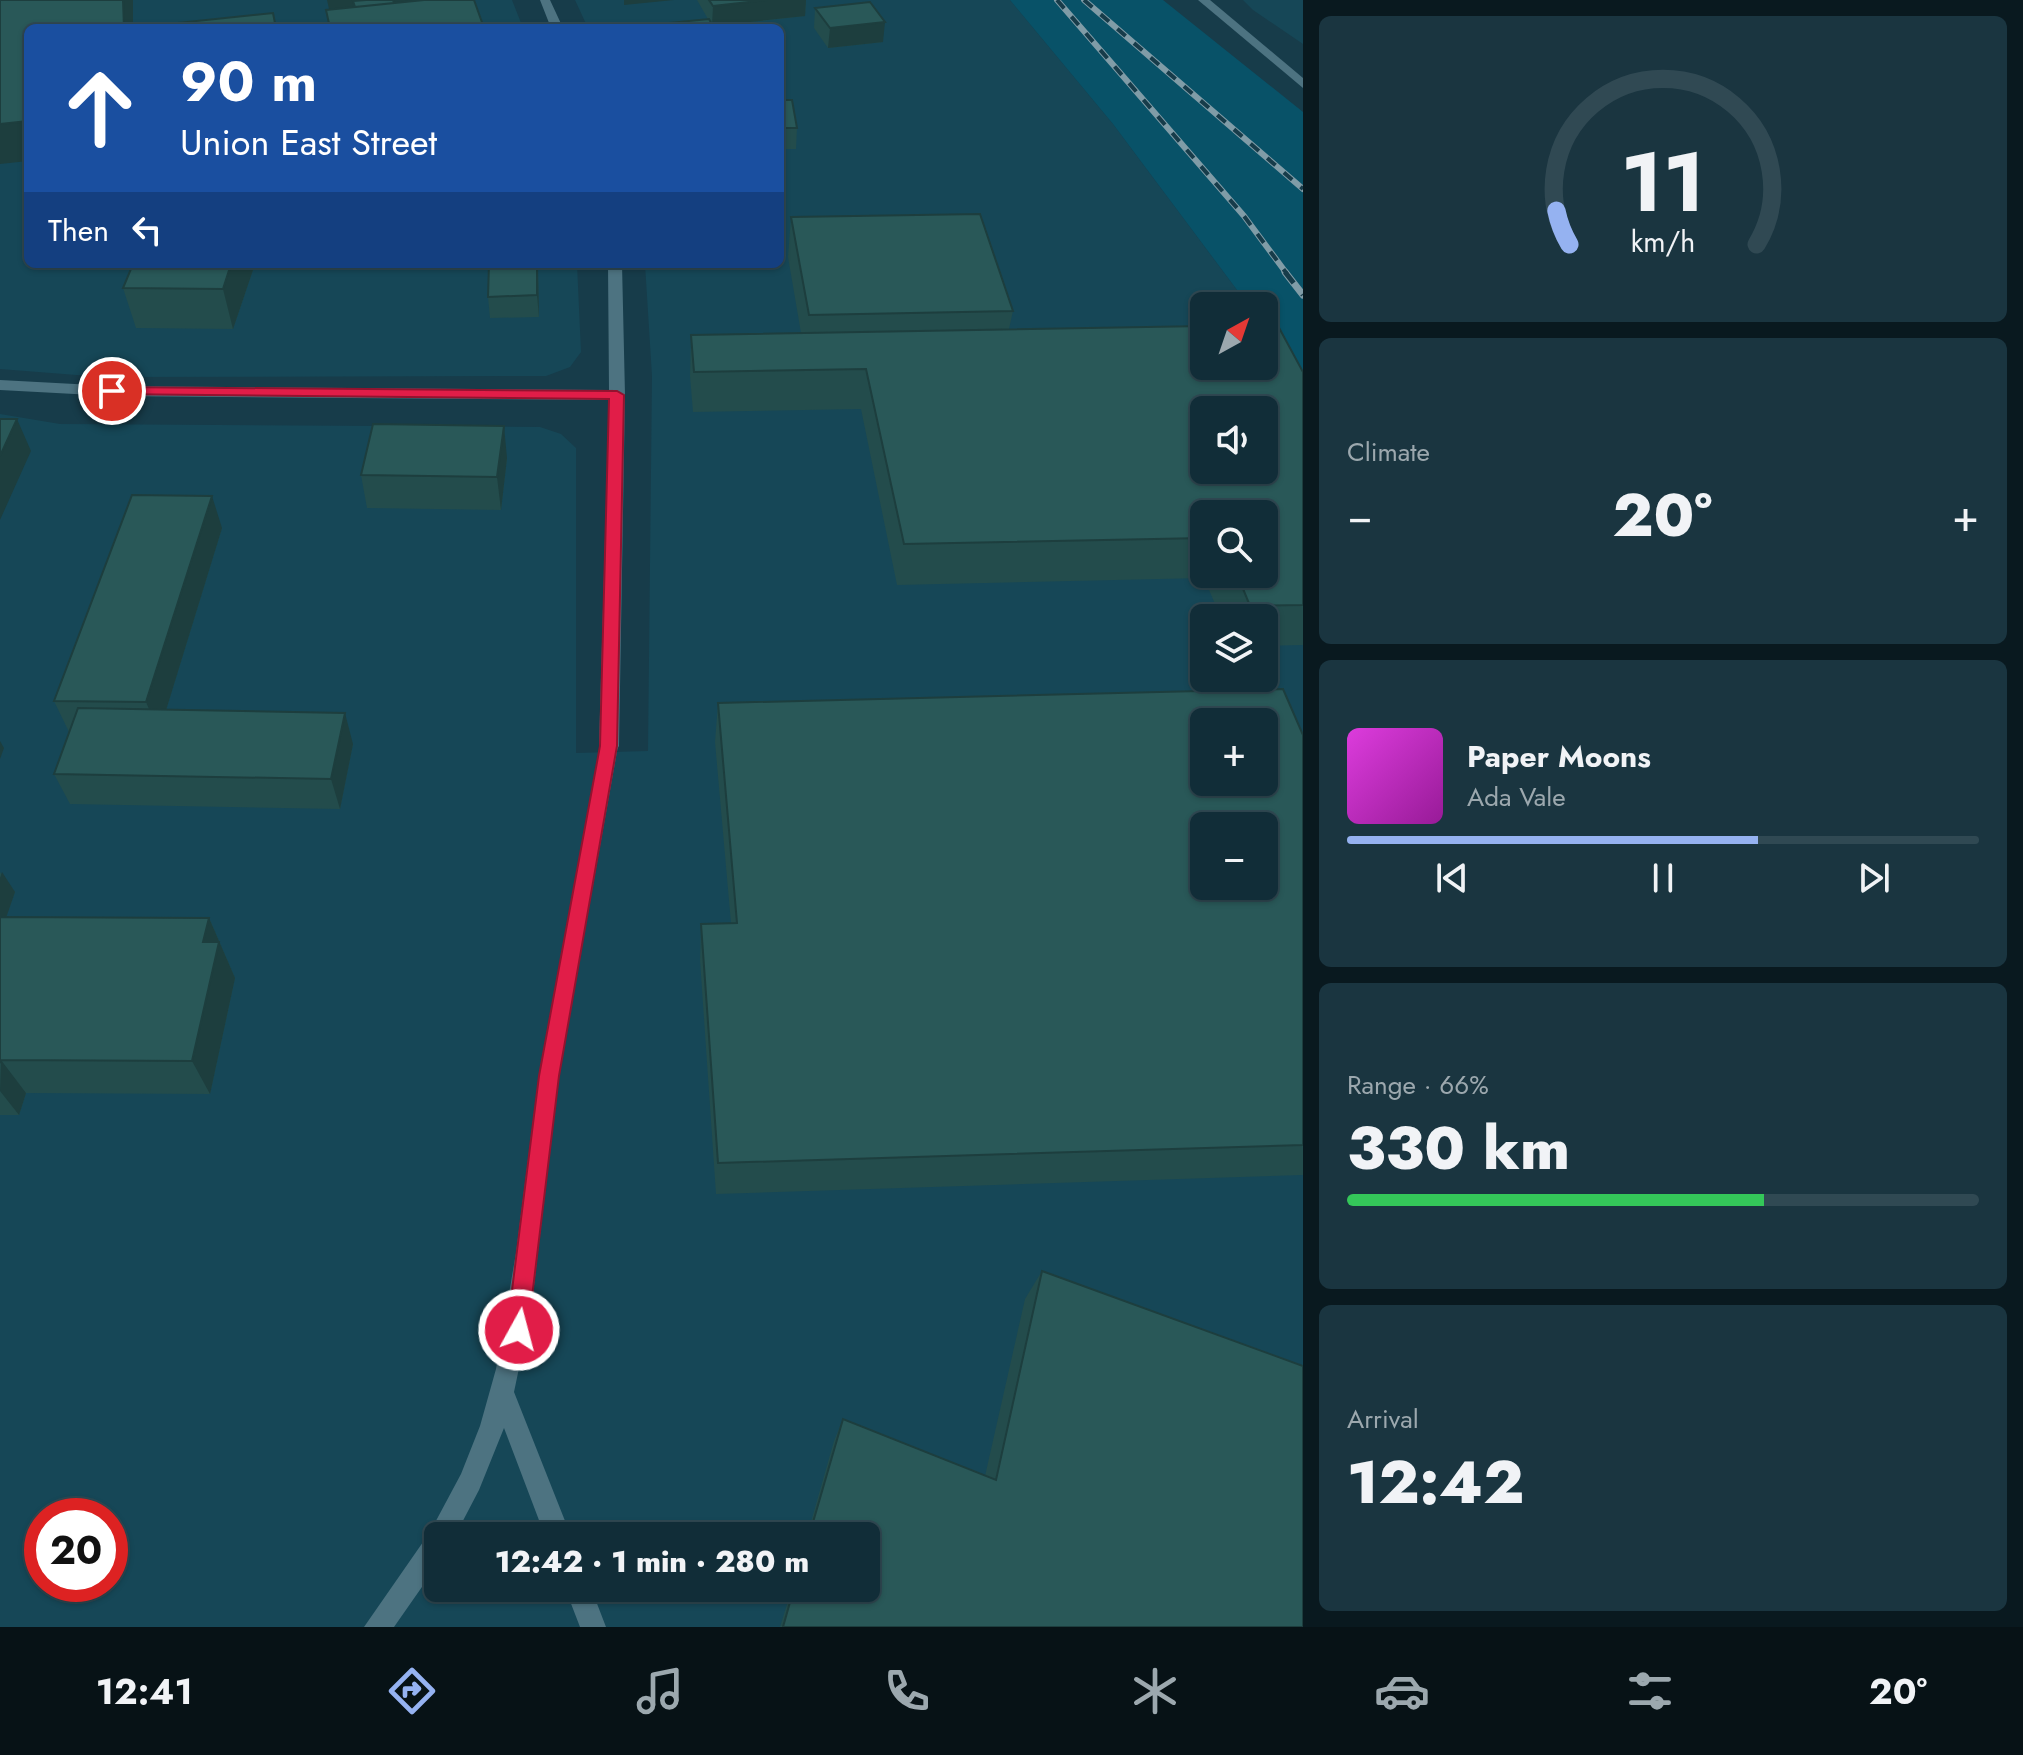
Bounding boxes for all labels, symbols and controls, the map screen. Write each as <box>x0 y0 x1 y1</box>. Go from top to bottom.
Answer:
text: 90 m <box>180 41 317 122</box>
icon: ahead <box>48 56 152 160</box>
text: Union East Street <box>180 116 437 168</box>
text: 11 <box>1621 122 1705 242</box>
icon: left <box>125 208 169 252</box>
text: Then <box>48 209 109 252</box>
text: km/h <box>1631 221 1695 263</box>
north arrow <box>1190 292 1278 380</box>
map controls <box>1190 292 1278 900</box>
pin <box>78 357 146 425</box>
icon: arrive <box>90 369 134 413</box>
button: sound <box>1190 396 1278 484</box>
text: Climate <box>1347 433 1430 471</box>
text: 20° <box>1613 472 1712 559</box>
text: − <box>1347 484 1373 548</box>
text: + <box>1952 484 1979 548</box>
button: search <box>1190 500 1278 588</box>
button: layers <box>1190 604 1278 692</box>
button: + <box>1190 708 1278 796</box>
text: Paper Moons <box>1467 735 1651 778</box>
text: Ada Vale <box>1467 778 1566 816</box>
button: − <box>1190 812 1278 900</box>
icon: previous <box>1430 856 1474 900</box>
icon: pause <box>1641 856 1685 900</box>
icon: next <box>1852 856 1896 900</box>
text: Range · 66% <box>1347 1066 1489 1104</box>
text: 330 km <box>1347 1105 1570 1192</box>
position arrow <box>477 1288 561 1372</box>
text: Arrival <box>1347 1400 1419 1438</box>
text: 12:42 <box>1347 1439 1524 1526</box>
speed limit sign: 20 <box>24 1498 128 1602</box>
text: 12:42 · 1 min · 280 m <box>495 1540 809 1583</box>
icon: directions <box>384 1663 440 1719</box>
icon: music <box>632 1663 688 1719</box>
icon: phone <box>879 1663 935 1719</box>
icon: climate <box>1127 1663 1183 1719</box>
icon: car <box>1374 1663 1430 1719</box>
icon: filters <box>1622 1663 1678 1719</box>
text: 12:41 <box>96 1665 193 1717</box>
text: 20° <box>1869 1665 1927 1717</box>

